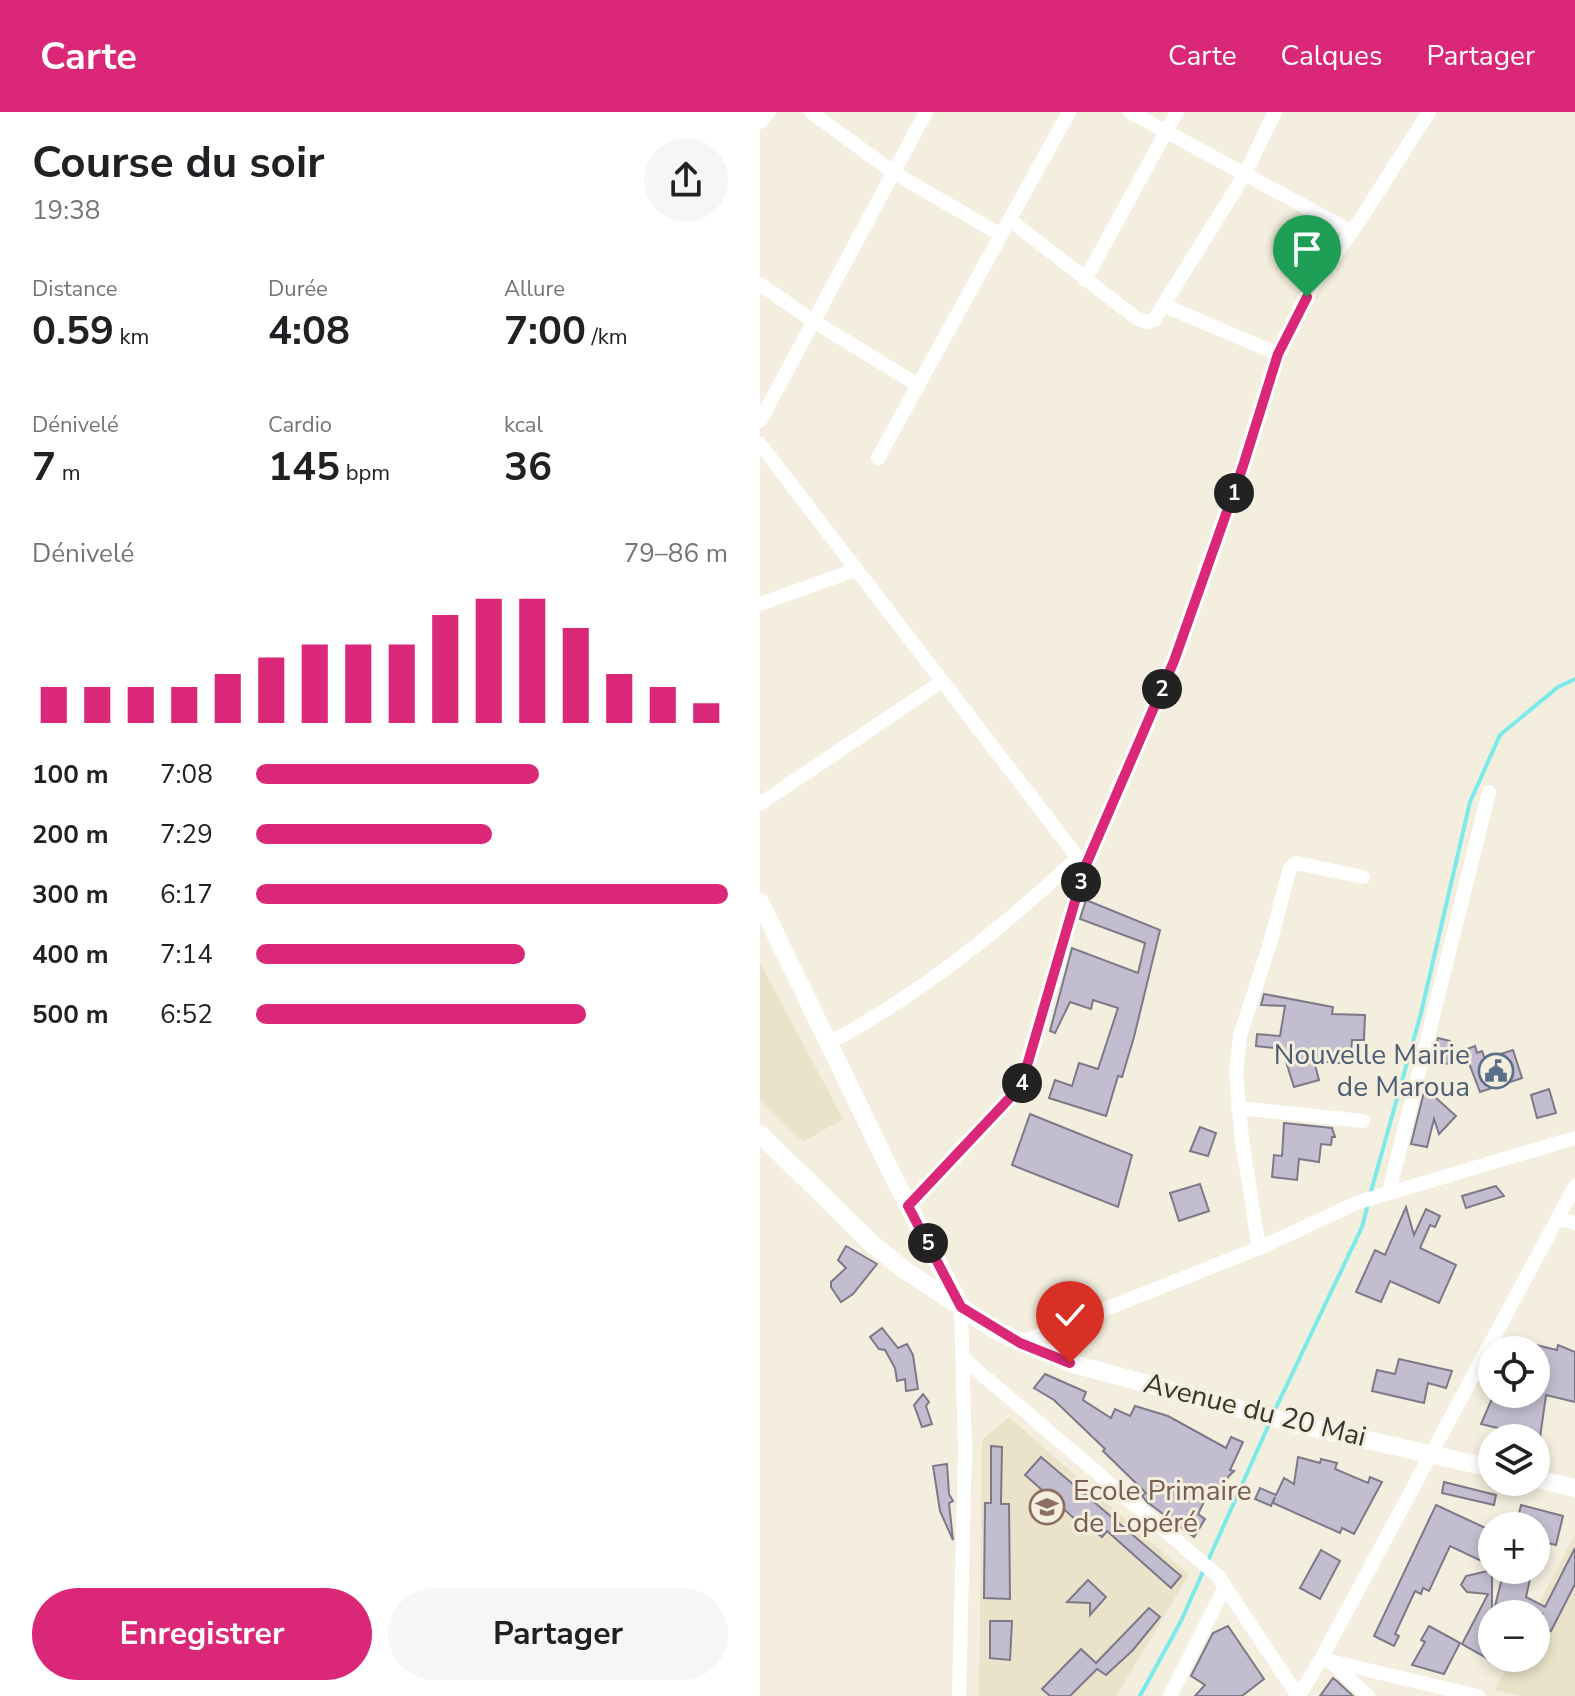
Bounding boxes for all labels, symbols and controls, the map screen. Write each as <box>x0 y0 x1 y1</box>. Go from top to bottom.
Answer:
text: Carte <box>40 31 137 82</box>
text: Carte <box>1168 37 1237 75</box>
text: Calques <box>1281 37 1382 75</box>
text: Partager <box>1426 37 1535 75</box>
text: Course du soir <box>32 133 324 193</box>
button: share <box>644 138 728 222</box>
text: 19:38 <box>32 193 100 228</box>
pin <box>1273 215 1341 297</box>
icon: arrive <box>1285 227 1329 271</box>
text: Distance <box>32 274 117 304</box>
text: Durée <box>268 274 328 304</box>
text: Allure <box>504 274 565 304</box>
text: 0.59 <box>32 304 114 358</box>
text: 4:08 <box>268 304 350 358</box>
text: 7:00 <box>504 304 586 358</box>
text: km <box>114 322 149 352</box>
text: /km <box>586 322 628 352</box>
text: Dénivelé <box>32 410 119 440</box>
text: Cardio <box>268 410 332 440</box>
text: kcal <box>504 410 543 440</box>
text: 7 <box>32 440 56 494</box>
text: 145 <box>268 440 340 494</box>
text: 36 <box>504 440 552 494</box>
text: m <box>56 458 81 488</box>
text: bpm <box>340 458 390 488</box>
pin: 1 <box>1214 473 1254 513</box>
text: 1 <box>1227 478 1241 508</box>
text: Dénivelé <box>32 536 134 571</box>
text: 79–86 m <box>624 536 728 571</box>
pin: 2 <box>1142 669 1182 709</box>
text: 2 <box>1155 674 1169 704</box>
text: 100 m <box>32 757 109 792</box>
text: 7:08 <box>160 757 213 792</box>
text: 200 m <box>32 817 109 852</box>
text: 7:29 <box>160 817 213 852</box>
pin: 3 <box>1061 862 1101 902</box>
text: 3 <box>1074 867 1088 897</box>
text: 300 m <box>32 877 109 912</box>
text: 6:17 <box>160 877 213 912</box>
text: 400 m <box>32 937 109 972</box>
text: 7:14 <box>160 937 213 972</box>
text: 500 m <box>32 997 109 1032</box>
text: 6:52 <box>160 997 213 1032</box>
place label: Nouvelle Mairie de Maroua <box>1274 1036 1470 1106</box>
public building icon: Nouvelle Mairie de Maroua <box>1477 1052 1515 1090</box>
pin: 4 <box>1002 1063 1042 1103</box>
text: 4 <box>1015 1068 1029 1098</box>
pin: 5 <box>908 1223 948 1263</box>
text: 5 <box>921 1228 935 1258</box>
pin <box>1036 1281 1104 1363</box>
icon: check <box>1048 1293 1092 1337</box>
map controls <box>1478 1336 1550 1672</box>
button: locate <box>1478 1336 1550 1408</box>
street label: Avenue du 20 Mai <box>1140 1364 1370 1456</box>
button: layers <box>1478 1424 1550 1496</box>
place label: Ecole Primaire de Lopéré <box>1073 1472 1252 1542</box>
school or university icon: Ecole Primaire de Lopéré <box>1028 1488 1066 1526</box>
button: + <box>1478 1512 1550 1584</box>
button: Enregistrer <box>32 1588 372 1680</box>
button: Partager <box>388 1588 728 1680</box>
button: − <box>1478 1600 1550 1672</box>

